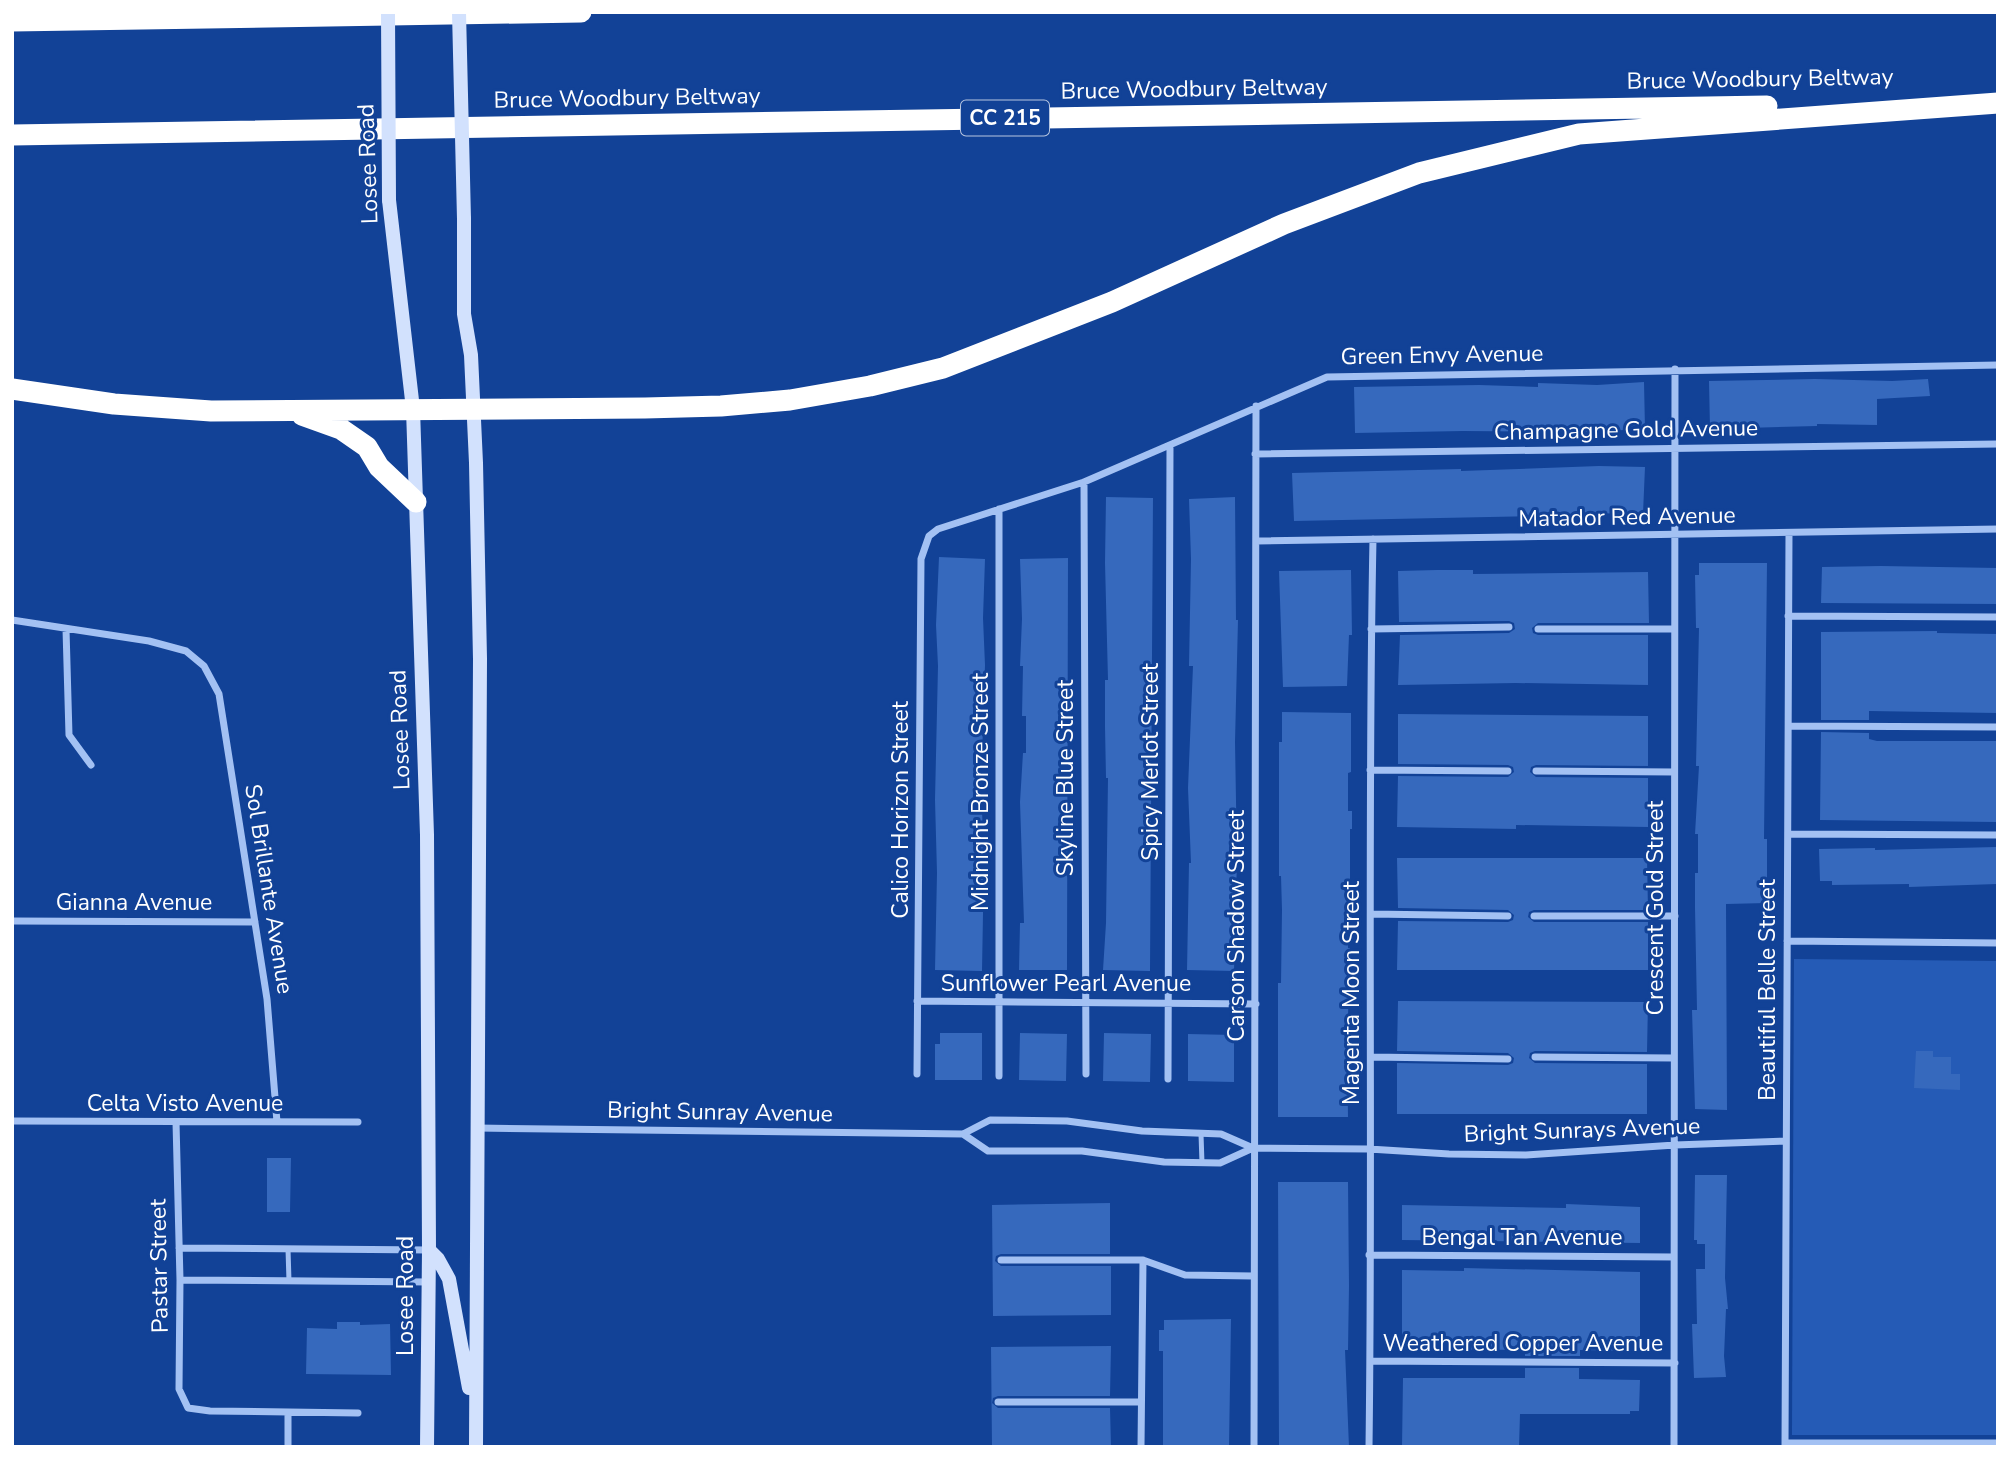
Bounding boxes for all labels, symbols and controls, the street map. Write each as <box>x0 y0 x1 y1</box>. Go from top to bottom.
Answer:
street label: Bruce Woodbury Beltway <box>1626 61 1894 97</box>
street label: Bruce Woodbury Beltway <box>1060 71 1328 107</box>
street label: Bruce Woodbury Beltway <box>493 80 761 116</box>
road number: CC 215 <box>961 100 1049 136</box>
street label: Losee Road <box>350 103 386 225</box>
street label: Green Envy Avenue <box>1340 338 1544 372</box>
street label: Champagne Gold Avenue <box>1494 412 1758 448</box>
street label: Matador Red Avenue <box>1518 500 1736 534</box>
street label: Spicy Merlot Street <box>1135 662 1166 861</box>
street label: Losee Road <box>382 669 418 791</box>
street label: Midnight Bronze Street <box>965 672 996 911</box>
street label: Skyline Blue Street <box>1050 679 1081 876</box>
street label: Calico Horizon Street <box>885 700 916 919</box>
street label: Sol Brillante Avenue <box>237 782 301 996</box>
street label: Crescent Gold Street <box>1640 800 1671 1015</box>
street label: Carson Shadow Street <box>1221 809 1252 1042</box>
street label: Beautiful Belle Street <box>1752 878 1783 1101</box>
street label: Magenta Moon Street <box>1336 880 1367 1105</box>
street label: Gianna Avenue <box>56 887 212 918</box>
street label: Sunflower Pearl Avenue <box>941 968 1191 999</box>
street label: Celta Visto Avenue <box>87 1088 283 1119</box>
street label: Bright Sunray Avenue <box>607 1095 833 1129</box>
street label: Bright Sunrays Avenue <box>1463 1110 1701 1150</box>
street label: Pastar Street <box>142 1198 176 1333</box>
street label: Bengal Tan Avenue <box>1422 1222 1622 1253</box>
street label: Losee Road <box>390 1236 421 1356</box>
street label: Weathered Copper Avenue <box>1383 1328 1663 1359</box>

